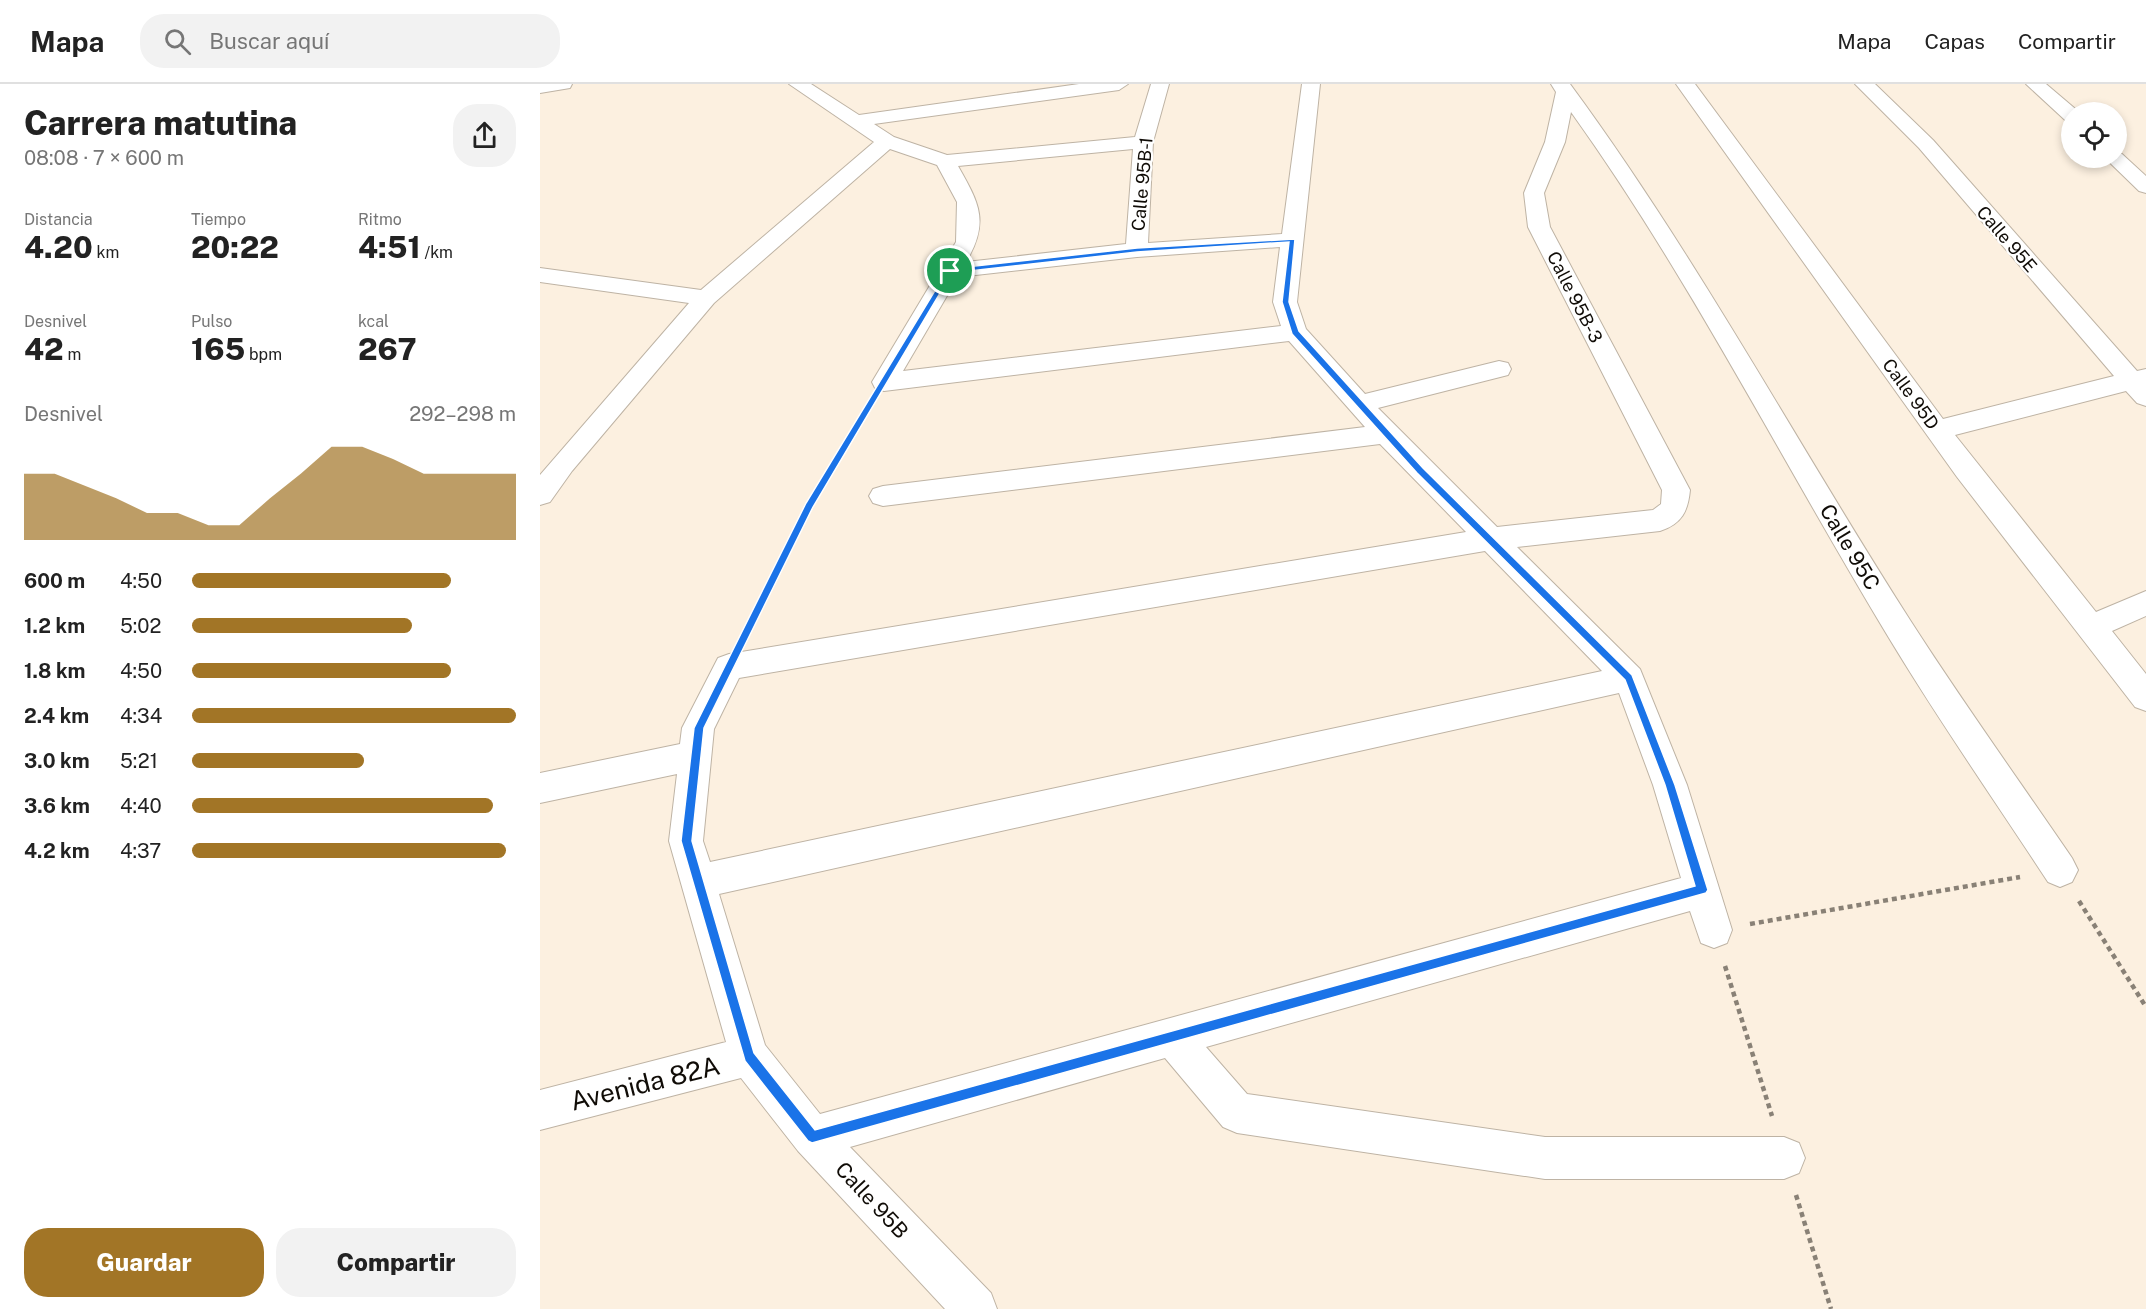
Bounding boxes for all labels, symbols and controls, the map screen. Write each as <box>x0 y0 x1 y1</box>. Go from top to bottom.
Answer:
search box <box>140 14 560 68</box>
text: Mapa <box>30 25 104 58</box>
icon: search <box>161 25 194 58</box>
text: Buscar aquí <box>209 28 329 54</box>
text: Mapa <box>1837 29 1891 54</box>
text: Capas <box>1924 29 1985 54</box>
text: Compartir <box>2018 29 2116 54</box>
map controls <box>2061 102 2127 168</box>
button: locate <box>2061 102 2127 168</box>
text: Carrera matutina <box>24 104 297 142</box>
button: share <box>453 104 516 167</box>
street label: Calle 95B-1 <box>1127 136 1157 232</box>
text: 08:08 · 7 × 600 m <box>24 146 184 170</box>
street label: Calle 95E <box>1973 202 2041 276</box>
text: Distancia <box>24 210 93 229</box>
text: Tiempo <box>191 210 246 229</box>
text: Ritmo <box>358 210 402 229</box>
text: 4.20 <box>24 229 93 265</box>
text: 20:22 <box>191 229 279 265</box>
text: 4:51 <box>358 229 421 265</box>
text: km <box>93 243 119 262</box>
text: /km <box>421 243 453 262</box>
pin <box>924 245 975 296</box>
street label: Calle 95B-3 <box>1543 248 1607 346</box>
icon: arrive <box>933 254 966 287</box>
text: Desnivel <box>24 312 87 331</box>
text: Pulso <box>191 312 232 331</box>
text: kcal <box>358 312 389 331</box>
text: 42 <box>24 331 64 367</box>
text: 165 <box>191 331 245 367</box>
text: 267 <box>358 331 417 367</box>
text: m <box>64 345 81 364</box>
text: bpm <box>245 345 282 364</box>
street label: Calle 95D <box>1878 355 1944 433</box>
text: Desnivel <box>24 402 103 426</box>
text: 292–298 m <box>409 402 516 426</box>
street label: Calle 95C <box>1815 500 1885 594</box>
text: 600 m <box>24 569 85 593</box>
text: 4:50 <box>120 569 162 593</box>
text: 1.2 km <box>24 614 85 638</box>
text: 5:02 <box>120 614 161 638</box>
text: 1.8 km <box>24 659 85 683</box>
text: 4:50 <box>120 659 162 683</box>
text: 2.4 km <box>24 704 89 728</box>
text: 4:34 <box>120 704 162 728</box>
text: 3.0 km <box>24 749 90 773</box>
text: 5:21 <box>120 749 158 773</box>
text: 3.6 km <box>24 794 90 818</box>
text: 4:40 <box>120 794 162 818</box>
text: 4.2 km <box>24 839 90 863</box>
text: 4:37 <box>120 839 161 863</box>
street label: Avenida 82A <box>567 1049 723 1117</box>
street label: Calle 95B <box>830 1157 914 1243</box>
button: Guardar <box>24 1228 264 1297</box>
button: Compartir <box>276 1228 516 1297</box>

